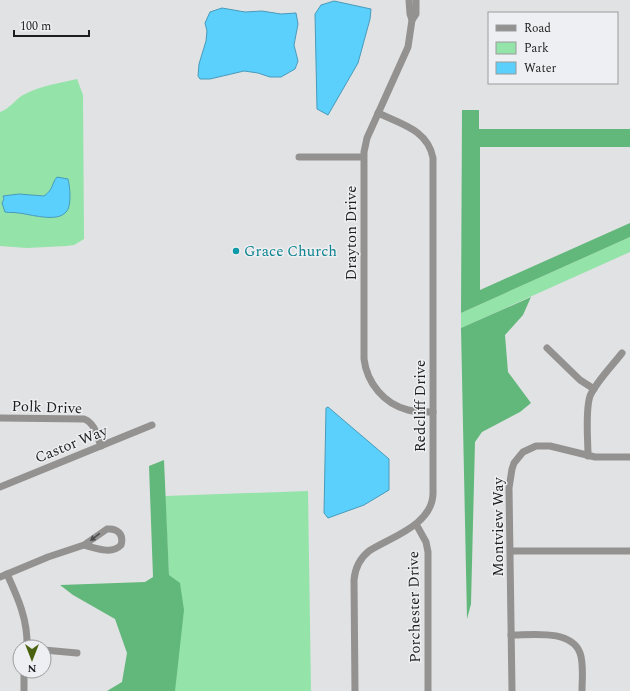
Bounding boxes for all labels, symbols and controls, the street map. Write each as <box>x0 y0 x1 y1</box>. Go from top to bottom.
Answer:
scale bar <box>14 12 89 38</box>
legend <box>488 12 618 84</box>
text: 100 m <box>20 17 51 36</box>
text: Road <box>524 19 551 38</box>
text: Park <box>524 39 549 58</box>
text: Water <box>524 59 556 78</box>
street label: Drayton Drive <box>340 186 363 280</box>
place label: Grace Church <box>244 240 337 263</box>
marker: Grace Church <box>231 246 241 256</box>
street label: Redcliff Drive <box>409 360 432 452</box>
street label: Polk Drive <box>11 395 83 420</box>
street label: Castor Way <box>31 419 112 469</box>
street label: Montview Way <box>487 476 510 577</box>
one-way arrow <box>90 533 100 541</box>
street label: Porchester Drive <box>402 551 427 663</box>
north arrow <box>12 639 52 679</box>
text: N <box>27 660 36 677</box>

